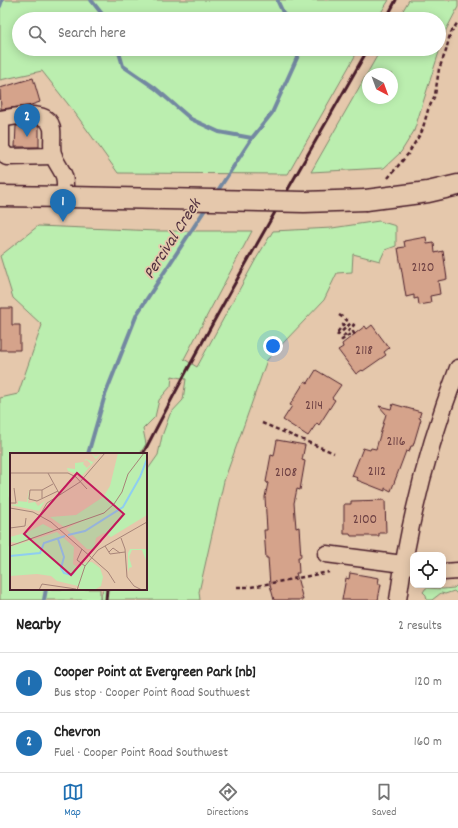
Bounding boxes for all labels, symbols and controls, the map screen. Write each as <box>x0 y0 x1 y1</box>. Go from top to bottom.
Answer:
search box <box>12 12 446 56</box>
icon: search <box>26 23 48 45</box>
text: Search here <box>58 23 126 45</box>
north arrow <box>362 68 398 104</box>
pin: 2 <box>14 104 40 137</box>
pin: 1 <box>50 189 76 222</box>
water label: Percival Creek <box>139 193 209 284</box>
house number: 2120 <box>412 258 434 278</box>
your location <box>263 336 283 356</box>
house number: 2118 <box>355 341 373 361</box>
house number: 2114 <box>305 396 323 416</box>
house number: 2116 <box>386 432 406 452</box>
inset map <box>10 453 147 590</box>
house number: 2112 <box>368 462 386 482</box>
house number: 2108 <box>275 463 298 483</box>
house number: 2100 <box>353 510 377 530</box>
map controls <box>410 552 446 588</box>
button: locate <box>410 552 446 588</box>
text: Nearby <box>16 614 60 638</box>
text: 2 results <box>398 617 442 636</box>
text: Cooper Point at Evergreen Park [nb] <box>54 662 256 684</box>
text: 1 <box>28 673 30 692</box>
text: 120 m <box>414 673 442 692</box>
text: Bus stop · Cooper Point Road Southwest <box>54 684 250 703</box>
text: Chevron <box>54 722 100 744</box>
text: 2 <box>26 733 32 752</box>
text: 160 m <box>414 733 442 752</box>
text: Fuel · Cooper Point Road Southwest <box>54 744 228 763</box>
tab: Map <box>62 781 84 821</box>
tab: Directions <box>207 781 249 821</box>
tab: Saved <box>372 781 396 821</box>

